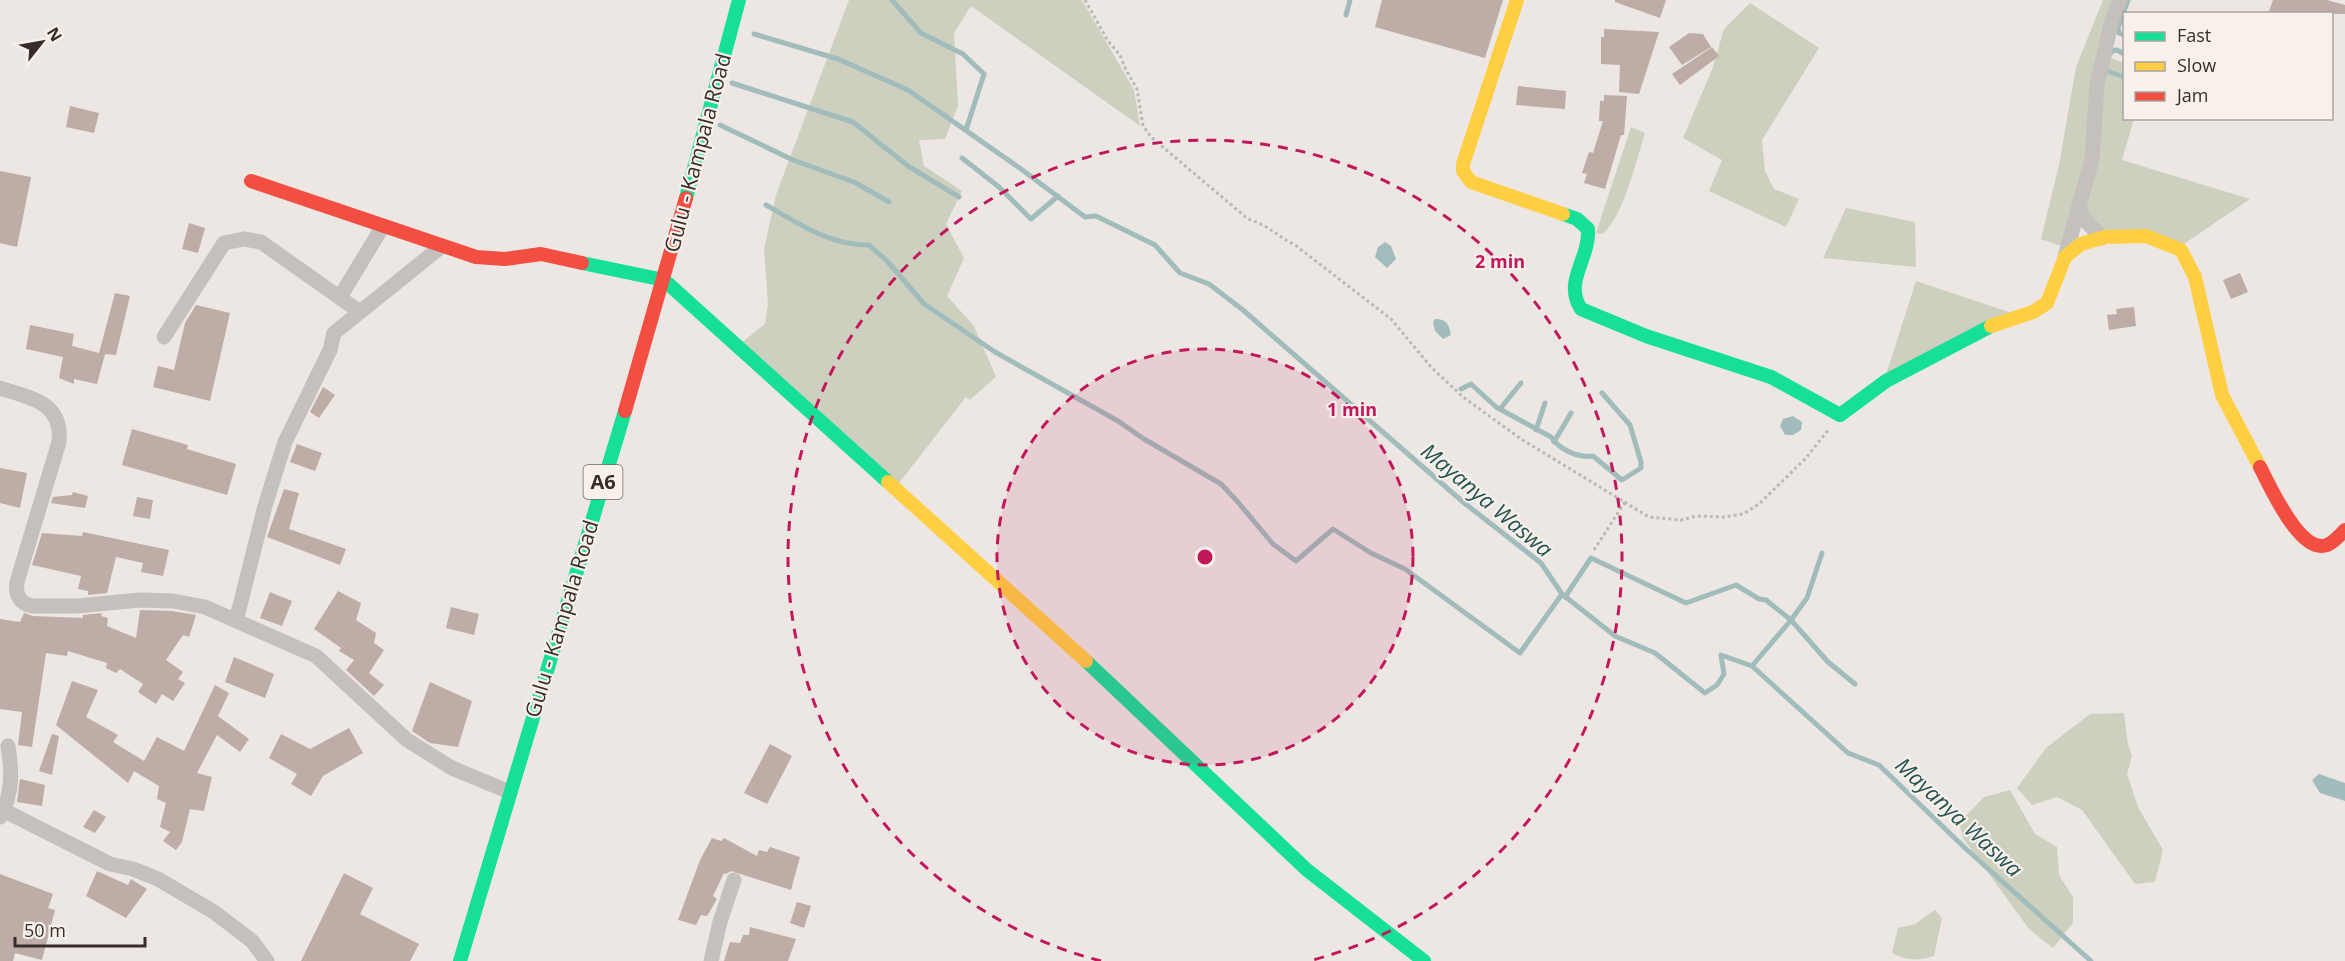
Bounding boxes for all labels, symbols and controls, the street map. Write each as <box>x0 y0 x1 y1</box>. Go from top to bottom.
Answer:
north arrow <box>12 12 72 72</box>
legend <box>2123 12 2333 120</box>
text: N <box>42 23 68 46</box>
text: Fast <box>2177 23 2211 47</box>
street label: Gulu - Kampala Road <box>657 50 737 255</box>
text: Slow <box>2177 53 2216 77</box>
text: Jam <box>2175 83 2209 107</box>
text: 2 min <box>1475 249 1525 273</box>
text: 1 min <box>1327 397 1377 421</box>
water label: Mayanya Waswa <box>1415 435 1560 563</box>
road number: A6 <box>584 465 622 499</box>
street label: Gulu - Kampala Road <box>518 517 604 721</box>
centre of rings <box>1195 547 1215 567</box>
water label: Mayanya Waswa <box>1890 750 2030 883</box>
scale bar <box>15 910 146 948</box>
text: 50 m <box>24 918 66 942</box>

